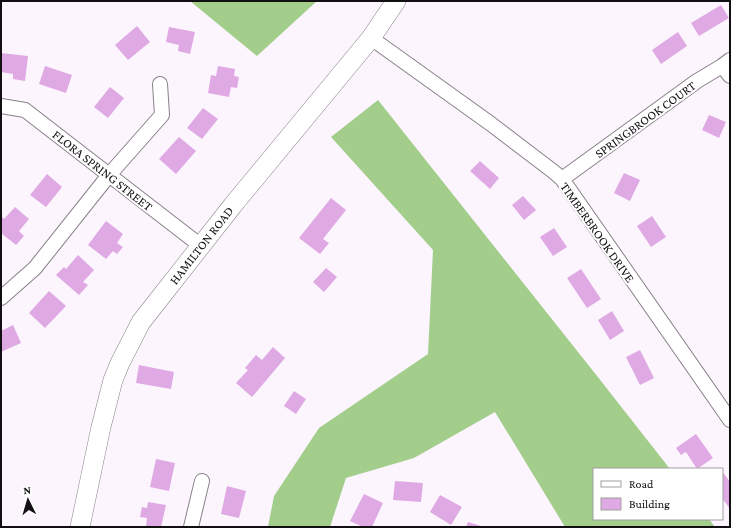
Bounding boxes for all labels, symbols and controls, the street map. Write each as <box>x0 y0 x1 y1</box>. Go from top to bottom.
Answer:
street label: SPRINGBROOK COURT <box>592 78 699 161</box>
street label: FLORA SPRING STREET <box>50 127 156 214</box>
street label: TIMBERBROOK DRIVE <box>557 179 638 285</box>
street label: HAMILTON ROAD <box>166 203 236 287</box>
legend <box>593 468 723 520</box>
text: Road <box>629 477 654 491</box>
north arrow <box>8 480 48 520</box>
text: N <box>23 484 32 496</box>
text: Building <box>629 497 670 511</box>

